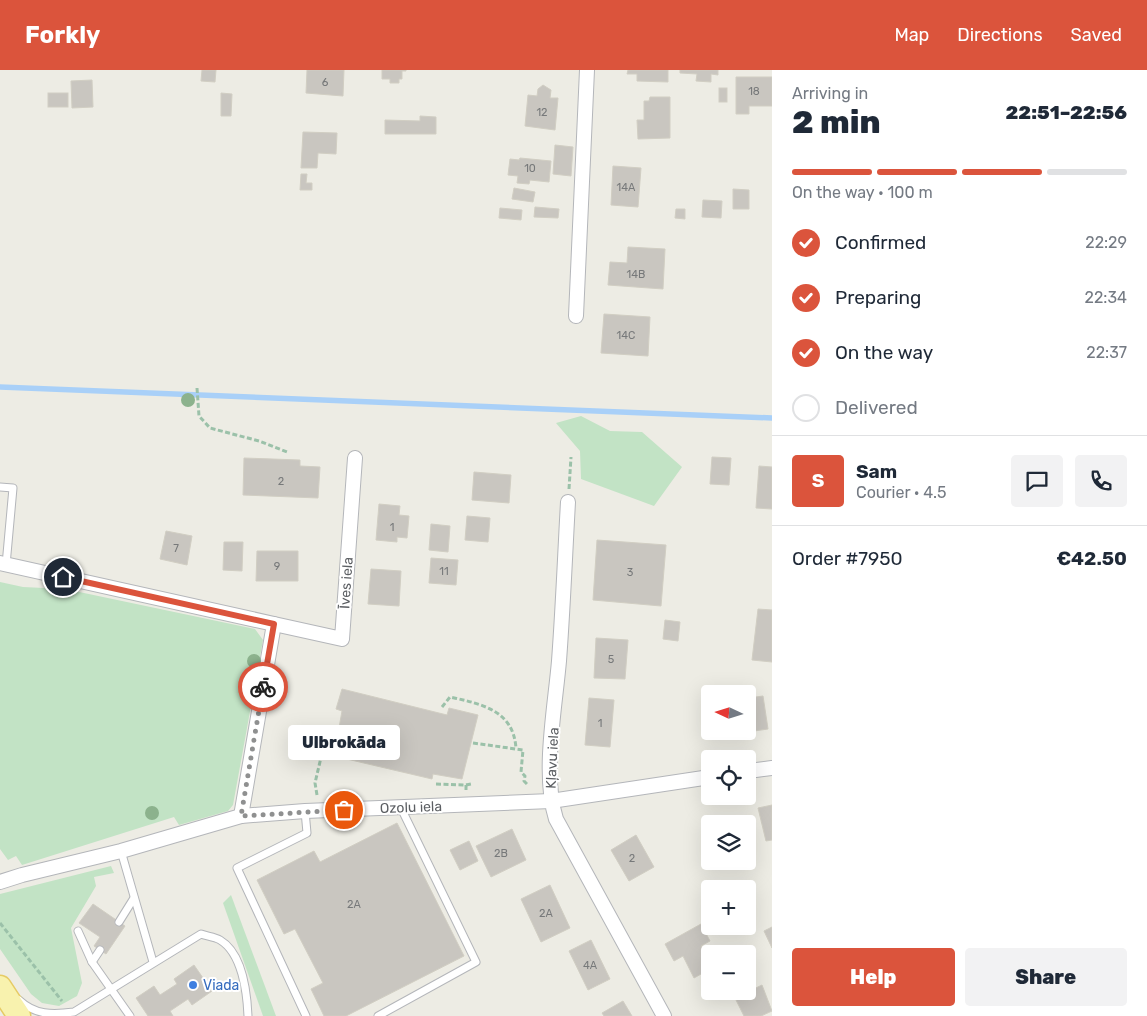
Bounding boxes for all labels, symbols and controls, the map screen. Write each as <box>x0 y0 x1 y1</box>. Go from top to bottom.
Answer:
text: Forkly <box>25 21 100 49</box>
text: Map <box>894 24 929 46</box>
text: Directions <box>957 24 1043 46</box>
text: Saved <box>1071 24 1122 46</box>
house number: 6 <box>322 76 329 89</box>
text: Arriving in <box>792 84 868 103</box>
house number: 18 <box>748 85 760 98</box>
text: 22:51–22:56 <box>1005 101 1127 124</box>
text: 2 min <box>792 103 881 141</box>
house number: 12 <box>536 106 548 119</box>
house number: 10 <box>524 162 536 175</box>
house number: 14A <box>617 181 636 194</box>
text: On the way · 100 m <box>792 183 933 202</box>
icon: check <box>792 229 820 257</box>
text: Confirmed <box>835 231 926 254</box>
text: 22:29 <box>1085 233 1127 252</box>
house number: 14B <box>627 268 645 281</box>
icon: check <box>792 284 820 312</box>
text: Preparing <box>835 286 921 309</box>
text: 22:34 <box>1085 288 1127 307</box>
house number: 14C <box>617 329 635 342</box>
icon: check <box>792 339 820 367</box>
text: On the way <box>835 341 933 364</box>
text: 22:37 <box>1086 343 1127 362</box>
text: Delivered <box>835 396 918 419</box>
button: chat <box>1011 455 1063 507</box>
button: phone <box>1075 455 1127 507</box>
text: Sam <box>856 460 897 483</box>
text: S <box>812 469 824 492</box>
house number: 2 <box>278 475 284 488</box>
text: Courier · 4.5 <box>856 483 946 502</box>
house number: 1 <box>390 521 394 534</box>
house number: 7 <box>173 542 179 555</box>
text: Order #7950 <box>792 547 903 570</box>
text: €42.50 <box>1056 547 1127 570</box>
pin <box>42 556 84 598</box>
street label: Īves iela <box>335 556 357 611</box>
house number: 9 <box>274 560 280 573</box>
icon: home <box>49 563 77 591</box>
house number: 11 <box>439 565 449 578</box>
house number: 3 <box>627 566 634 579</box>
house number: 5 <box>608 653 615 666</box>
courier <box>238 662 288 712</box>
icon: bike <box>249 673 277 701</box>
north arrow <box>701 685 756 740</box>
map controls <box>701 685 756 1000</box>
house number: 1 <box>598 717 602 730</box>
callout: Ulbrokāda <box>288 725 400 760</box>
street label: Kļavu iela <box>542 727 563 789</box>
text: Ulbrokāda <box>302 733 386 752</box>
button: locate <box>701 750 756 805</box>
pin <box>323 789 365 831</box>
icon: bag <box>330 796 358 824</box>
street label: Ozolu iela <box>380 798 442 817</box>
button: layers <box>701 815 756 870</box>
house number: 2B <box>494 847 508 860</box>
house number: 2 <box>629 852 635 865</box>
button: + <box>701 880 756 935</box>
house number: 2A <box>347 898 362 911</box>
house number: 2A <box>539 907 554 920</box>
button: − <box>701 945 756 1000</box>
button: Help <box>792 948 955 1006</box>
button: Share <box>965 948 1127 1006</box>
house number: 4A <box>583 959 598 972</box>
place label: Viada <box>203 977 239 994</box>
marker: Viada <box>187 979 199 991</box>

